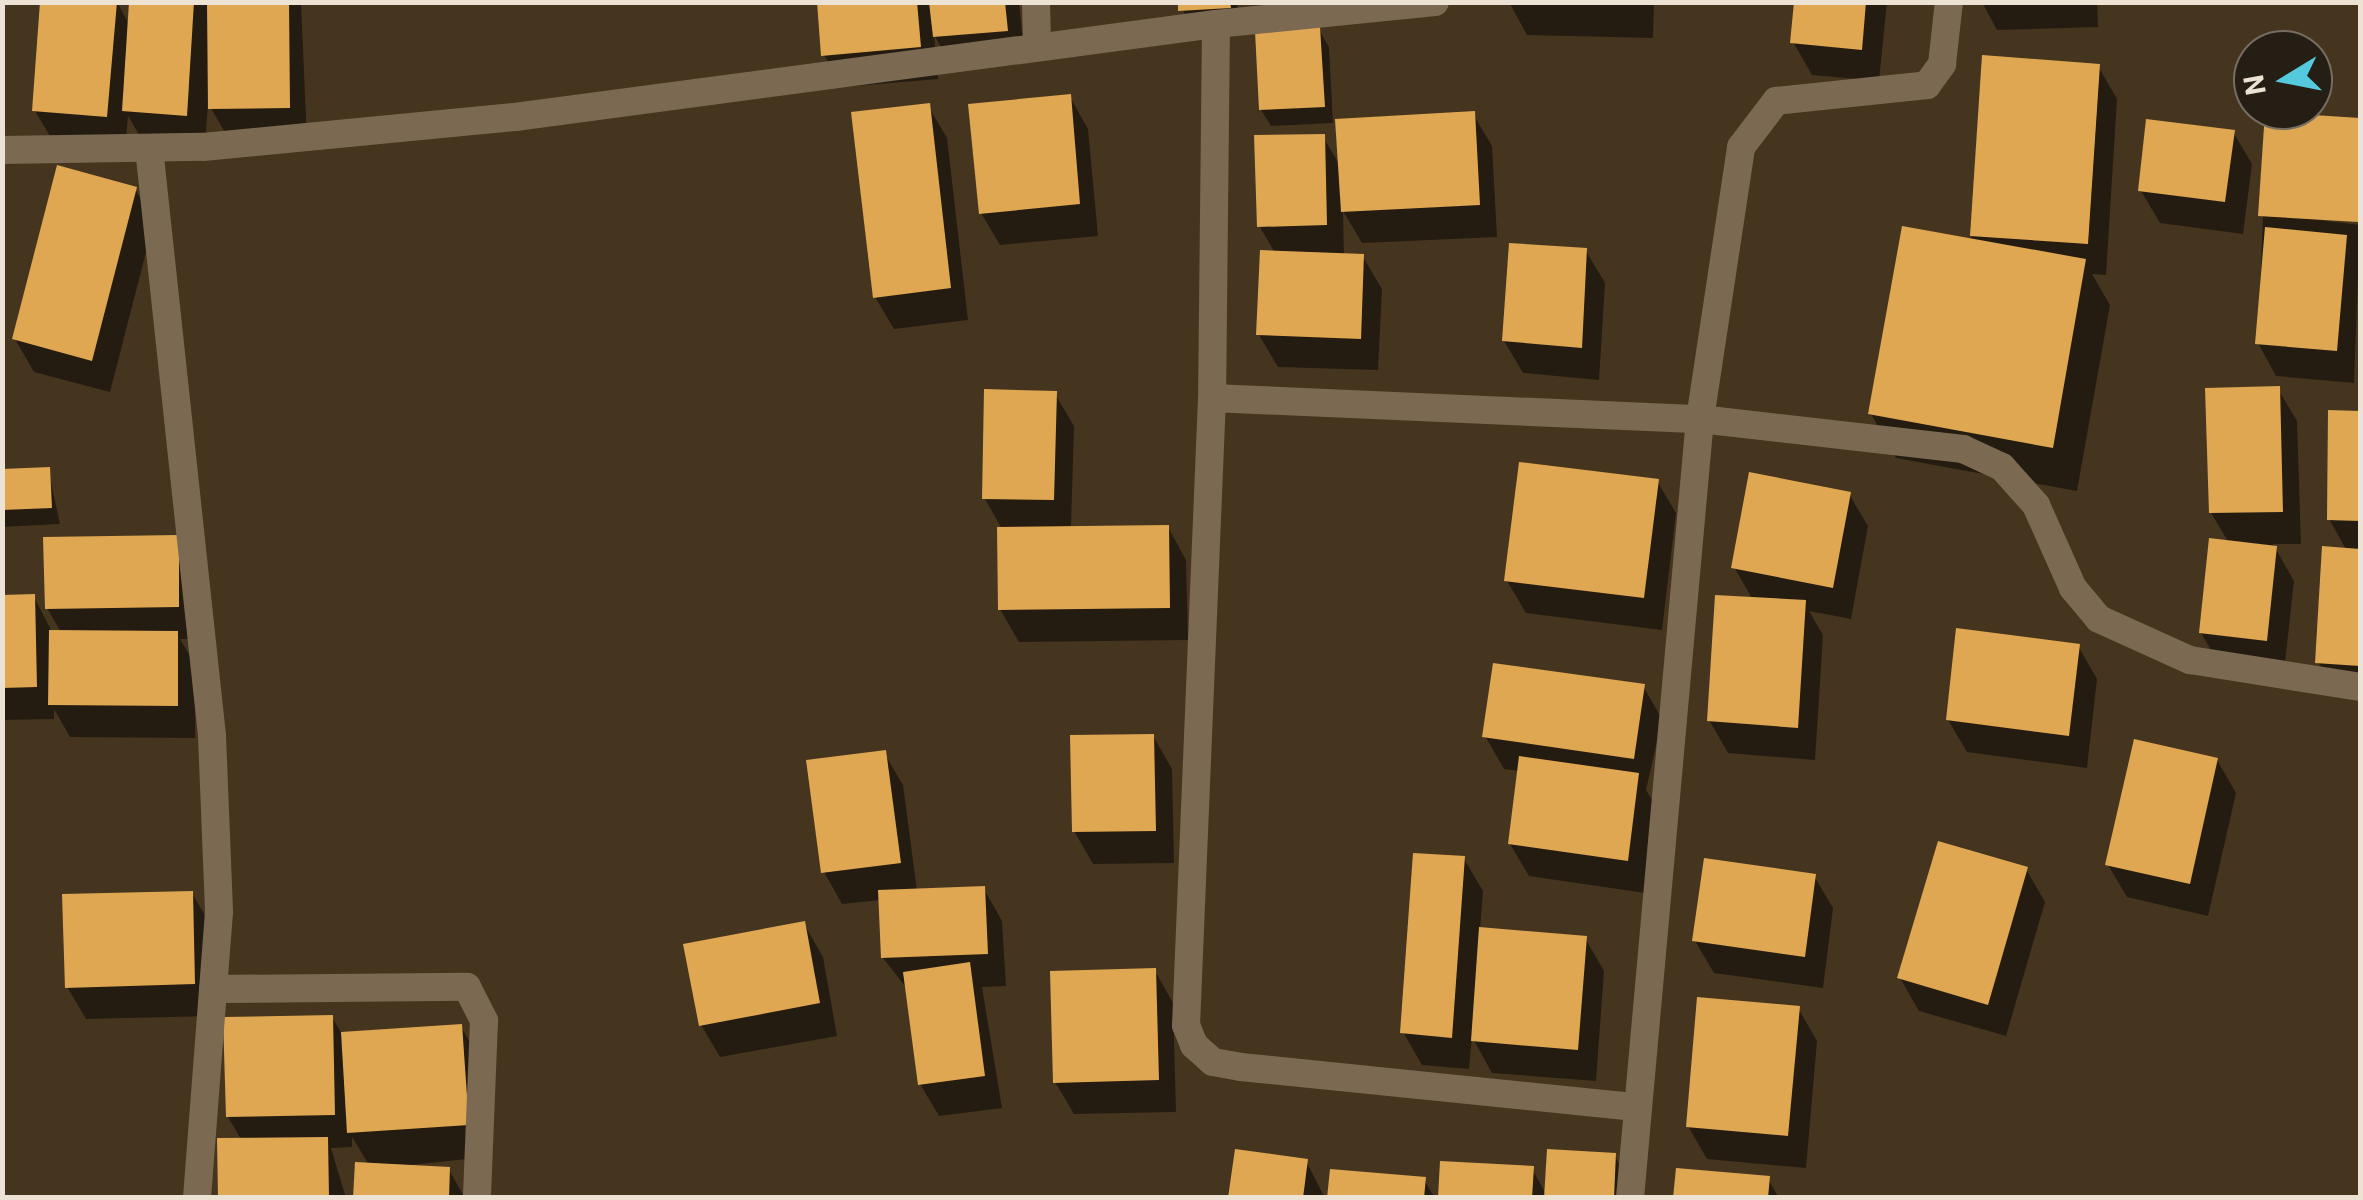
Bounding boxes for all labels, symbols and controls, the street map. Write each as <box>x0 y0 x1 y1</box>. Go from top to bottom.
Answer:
north arrow <box>2233 30 2333 130</box>
text: N <box>2237 72 2273 98</box>

